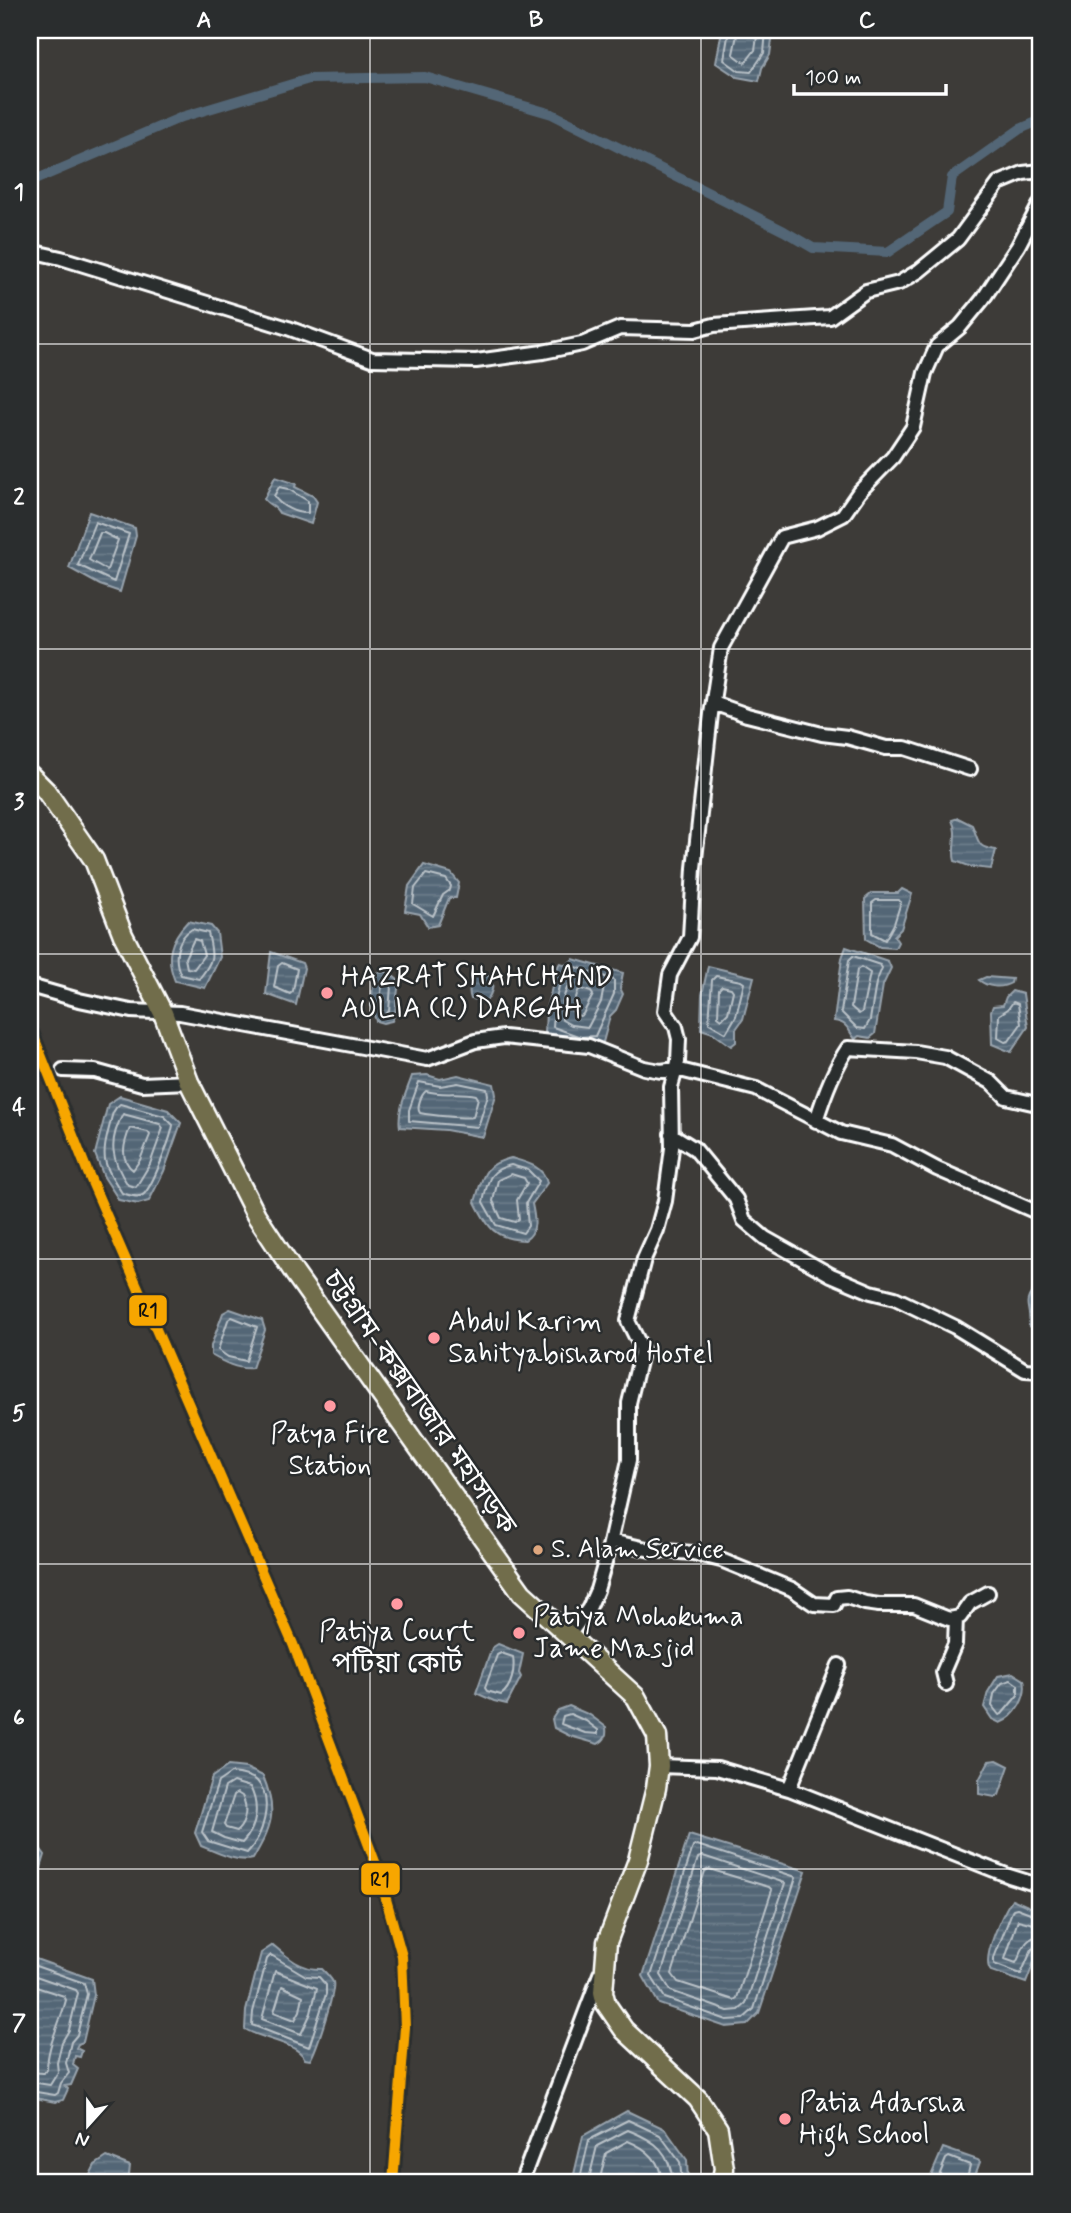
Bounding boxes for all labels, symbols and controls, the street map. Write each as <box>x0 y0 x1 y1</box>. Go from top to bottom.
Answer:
text: A <box>196 6 212 36</box>
text: B <box>529 6 544 36</box>
text: C <box>859 6 876 36</box>
scale bar <box>794 52 947 96</box>
text: 100 m <box>805 64 861 92</box>
text: 1 <box>14 178 24 208</box>
text: 2 <box>13 483 25 513</box>
text: 3 <box>14 788 25 818</box>
place label: HAZRAT SHAHCHAND AULIA (R) DARGAH <box>341 959 613 1028</box>
marker: HAZRAT SHAHCHAND AULIA (R) DARGAH <box>319 985 335 1001</box>
text: 4 <box>12 1093 26 1123</box>
street label: চট্টগ্রাম-কক্সবাজার মহাসড়ক <box>313 1263 525 1543</box>
line badge: R1 <box>128 1294 168 1327</box>
text: R1 <box>138 1299 158 1324</box>
place label: Abdul Karim Sahityabisharod Hostel <box>448 1304 713 1373</box>
marker: Abdul Karim Sahityabisharod Hostel <box>426 1330 442 1346</box>
marker: Patya Fire Station <box>322 1398 338 1414</box>
text: 5 <box>12 1399 26 1429</box>
place label: Patya Fire Station <box>270 1416 390 1485</box>
place label: S. Alam Service <box>551 1533 724 1567</box>
marker: S. Alam Service <box>531 1543 545 1557</box>
marker: Patiya Court পটিয়া কোর্ট <box>389 1596 405 1612</box>
place label: Patiya Mohokuma Jame Masjid <box>533 1599 744 1668</box>
place label: Patiya Court পটিয়া কোর্ট <box>319 1614 475 1683</box>
marker: Patiya Mohokuma Jame Masjid <box>511 1625 527 1641</box>
text: 6 <box>13 1704 25 1734</box>
line badge: R1 <box>360 1862 401 1896</box>
text: R1 <box>370 1868 390 1893</box>
text: 7 <box>12 2009 26 2039</box>
place label: Patia Adarsha High School <box>799 2085 966 2157</box>
north arrow <box>52 2090 122 2160</box>
marker: Patia Adarsha High School <box>777 2111 793 2127</box>
text: N <box>72 2126 93 2153</box>

